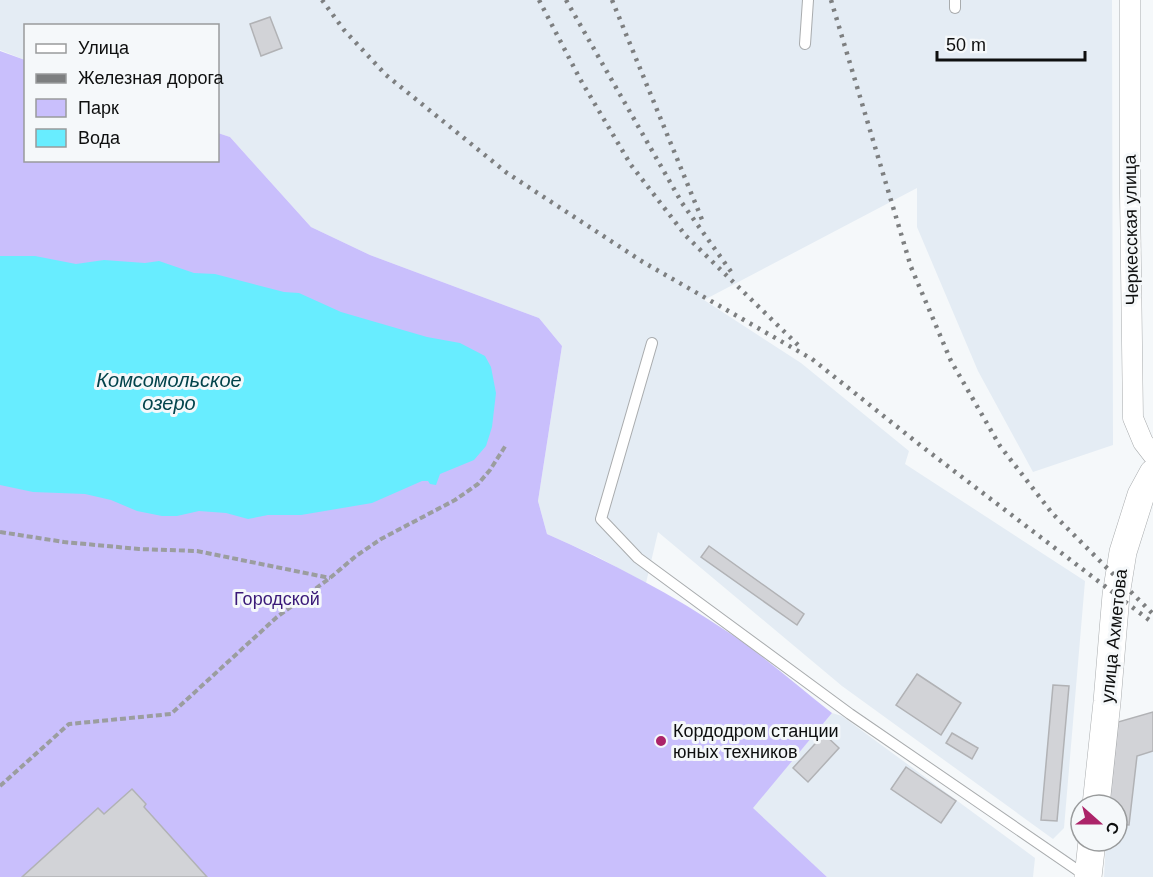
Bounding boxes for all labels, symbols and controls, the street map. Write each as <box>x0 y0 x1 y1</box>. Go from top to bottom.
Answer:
legend <box>24 24 219 162</box>
scale bar <box>937 24 1086 62</box>
text: 50 m <box>946 35 986 55</box>
text: Улица <box>78 38 130 58</box>
text: Железная дорога <box>78 68 225 88</box>
text: Парк <box>78 98 119 118</box>
text: Вода <box>78 128 121 148</box>
street label: Черкесская улица <box>1120 154 1142 305</box>
water label: Комсомольское озеро <box>96 369 242 414</box>
street label: улица Ахметова <box>1097 567 1131 704</box>
park label: Городской <box>234 589 320 609</box>
place label: Кордодром станции юных техников <box>673 721 839 762</box>
marker: Кордодром станции юных техников <box>654 734 668 748</box>
north arrow <box>1069 793 1129 853</box>
text: С <box>1102 820 1123 837</box>

